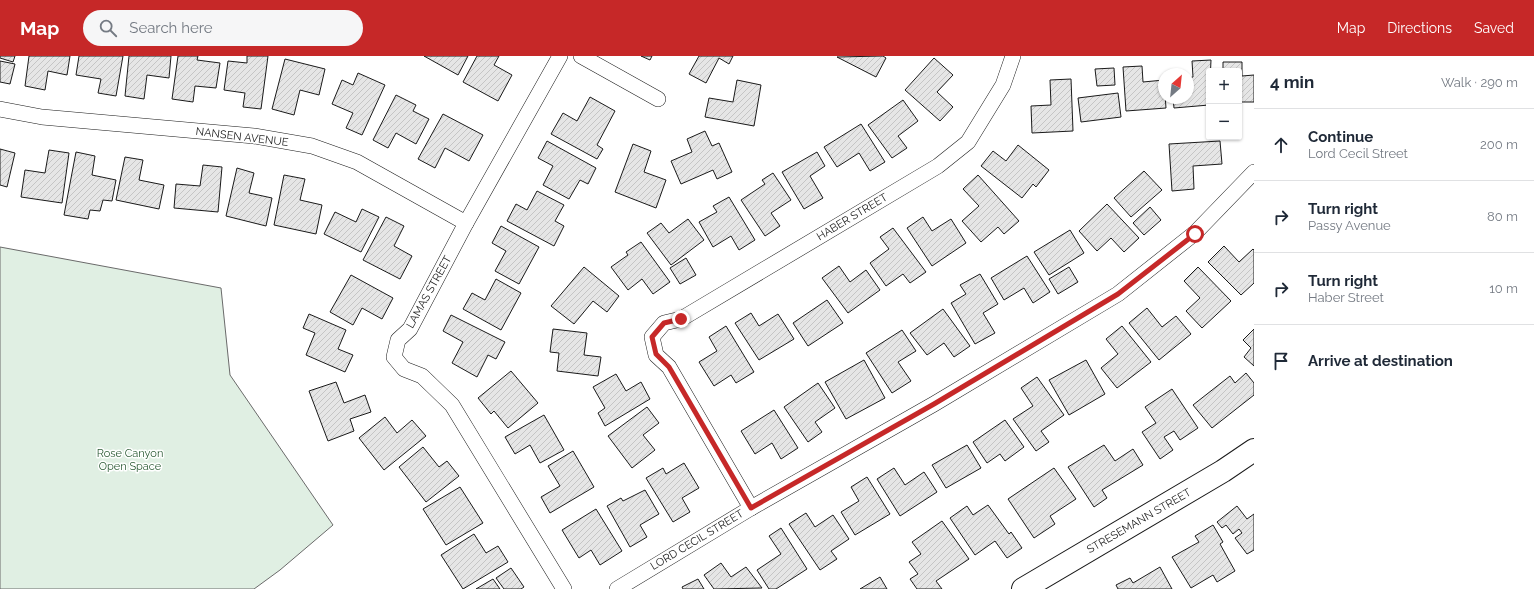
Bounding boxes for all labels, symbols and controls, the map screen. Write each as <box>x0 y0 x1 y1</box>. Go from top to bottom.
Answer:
search box <box>83 10 363 46</box>
text: Map <box>20 17 59 39</box>
icon: search <box>97 17 119 39</box>
text: Search here <box>129 19 213 37</box>
text: Map <box>1337 20 1365 36</box>
text: Directions <box>1387 20 1452 36</box>
text: Saved <box>1474 20 1514 36</box>
north arrow <box>1158 68 1194 104</box>
map controls <box>1206 68 1242 140</box>
button: + <box>1206 68 1242 104</box>
text: 4 min <box>1270 72 1314 92</box>
text: Walk · 290 m <box>1441 75 1518 90</box>
button: − <box>1206 104 1242 140</box>
street label: NANSEN AVENUE <box>195 125 289 149</box>
text: Continue <box>1308 128 1373 146</box>
icon: ahead <box>1270 134 1292 156</box>
text: 200 m <box>1480 137 1518 152</box>
text: Lord Cecil Street <box>1308 146 1408 161</box>
street label: HABER STREET <box>814 191 890 243</box>
text: Turn right <box>1308 200 1378 218</box>
icon: right <box>1270 206 1292 228</box>
text: 80 m <box>1487 209 1518 224</box>
text: Passy Avenue <box>1308 218 1391 233</box>
route start <box>1186 225 1204 243</box>
street label: LAMAS STREET <box>404 253 454 331</box>
text: Turn right <box>1308 272 1378 290</box>
icon: right <box>1270 278 1292 300</box>
text: 10 m <box>1489 281 1518 296</box>
text: Haber Street <box>1308 290 1384 305</box>
route end <box>672 310 690 328</box>
icon: arrive <box>1270 350 1292 372</box>
text: Arrive at destination <box>1308 352 1453 370</box>
park label: Rose Canyon Open Space <box>97 447 163 473</box>
street label: STRESEMANN STREET <box>1085 486 1194 556</box>
street label: LORD CECIL STREET <box>648 507 746 573</box>

